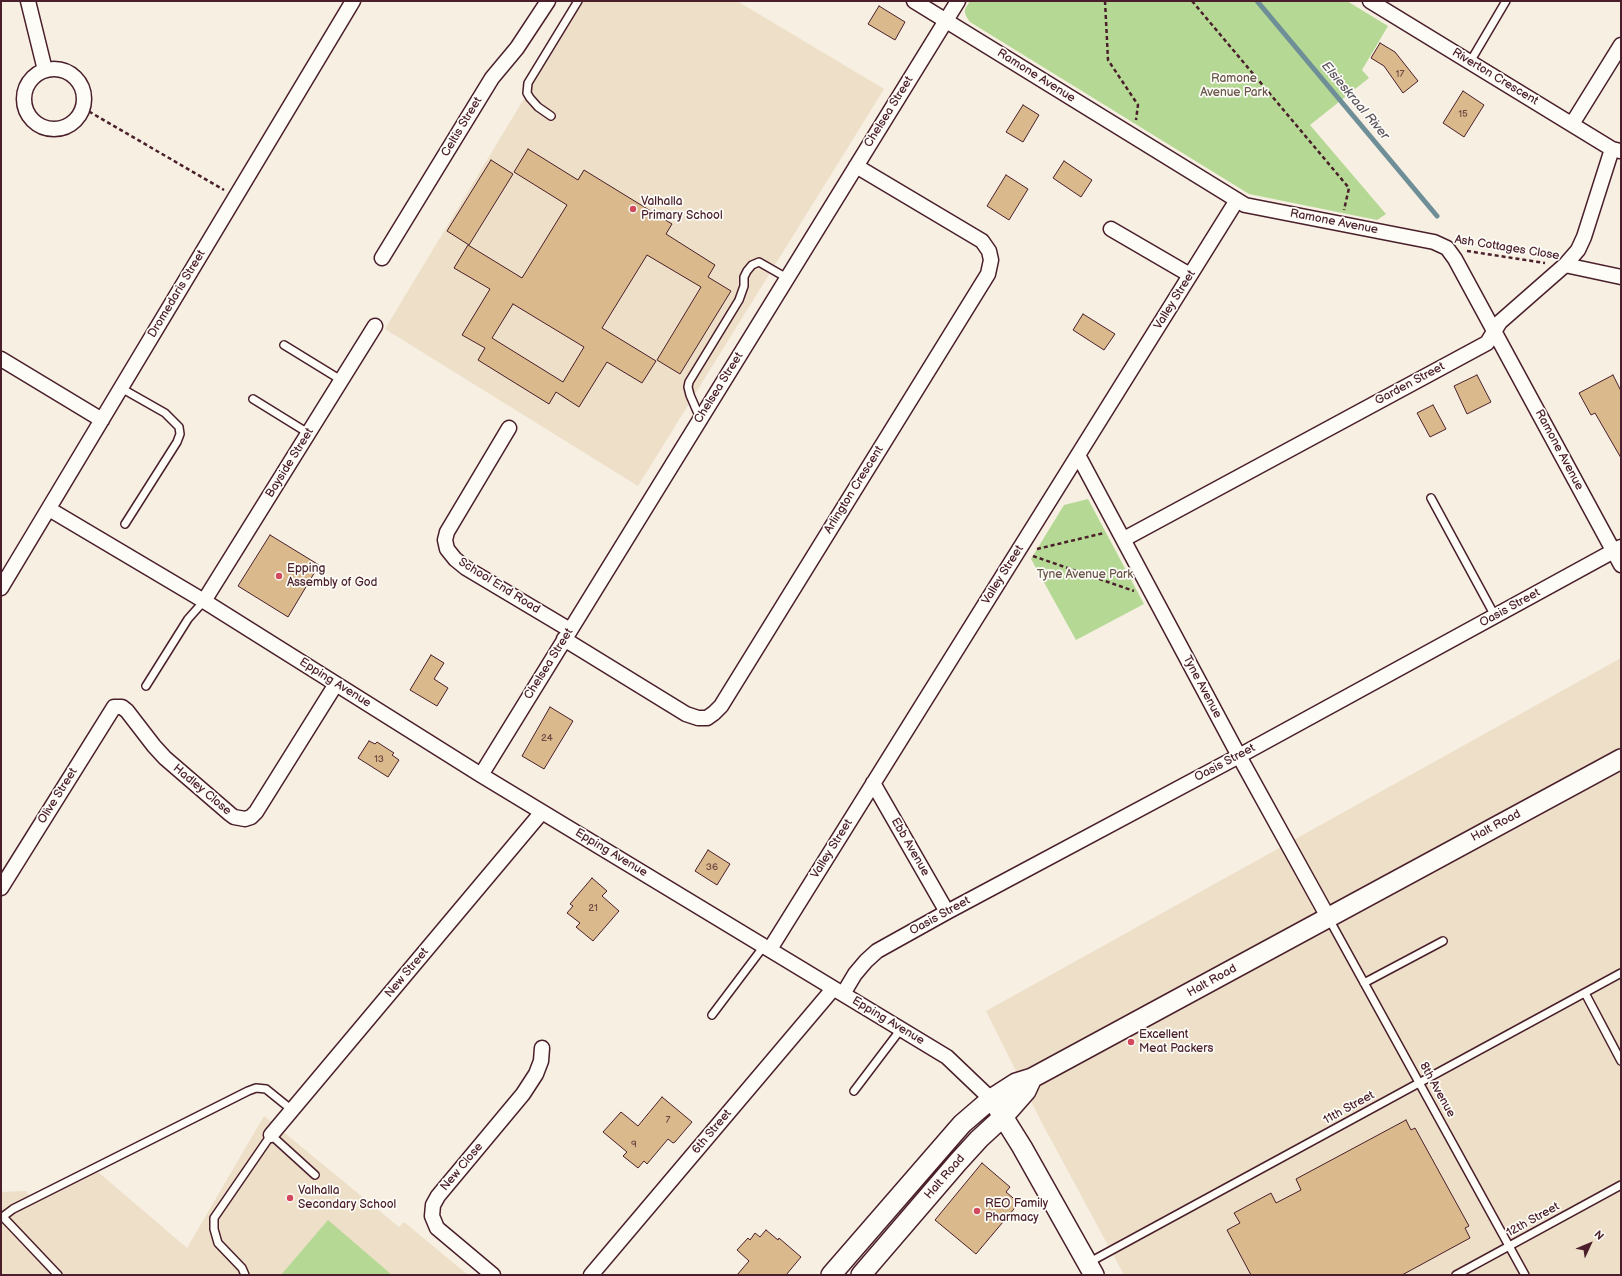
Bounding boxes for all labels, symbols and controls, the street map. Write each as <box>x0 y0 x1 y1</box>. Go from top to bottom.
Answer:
street label: Ramone Avenue <box>994 46 1078 106</box>
street label: Riverton Crescent <box>1449 46 1541 108</box>
water label: Elsieskraal River <box>1318 59 1392 143</box>
house number: 17 <box>1396 68 1404 80</box>
park label: Ramone Avenue Park <box>1200 72 1268 100</box>
street label: Chelsea Street <box>861 74 917 150</box>
street label: Celtis Street <box>439 95 485 159</box>
house number: 15 <box>1458 108 1468 120</box>
place label: Valhalla Primary School <box>641 195 723 223</box>
marker: Valhalla Primary School <box>628 204 638 214</box>
street label: Ramone Avenue <box>1289 206 1379 238</box>
street label: Ash Cottages Close <box>1454 233 1560 263</box>
street label: Dromedaris Street <box>145 248 209 340</box>
street label: Valley Street <box>1151 268 1199 332</box>
street label: Chelsea Street <box>691 350 747 426</box>
street label: Garden Street <box>1373 360 1447 408</box>
street label: Ramone Avenue <box>1532 407 1586 493</box>
street label: Bayside Street <box>263 426 317 500</box>
street label: Arlington Crescent <box>821 444 887 536</box>
street label: Valley Street <box>979 543 1027 607</box>
street label: School End Road <box>455 555 543 617</box>
place label: Epping Assembly of God <box>287 562 377 590</box>
park label: Tyne Avenue Park <box>1037 568 1133 582</box>
marker: Epping Assembly of God <box>274 571 284 581</box>
street label: Oasis Street <box>1477 586 1543 630</box>
street label: Chelsea Street <box>521 626 577 702</box>
street label: Tyne Avenue <box>1179 653 1225 721</box>
street label: Epping Avenue <box>296 655 374 711</box>
house number: 24 <box>541 732 553 744</box>
street label: Oasis Street <box>1192 741 1258 785</box>
house number: 13 <box>374 753 384 765</box>
street label: Hadley Close <box>170 761 234 819</box>
street label: Olive Street <box>35 765 81 827</box>
street label: Halt Road <box>1469 807 1523 845</box>
street label: Ebb Avenue <box>888 815 932 879</box>
street label: Valley Street <box>808 817 856 881</box>
street label: Epping Avenue <box>572 826 650 880</box>
house number: 36 <box>706 861 718 873</box>
street label: Oasis Street <box>907 894 973 938</box>
house number: 21 <box>588 902 598 914</box>
street label: New Street <box>382 945 432 1001</box>
street label: Halt Road <box>1185 962 1239 1000</box>
street label: Epping Avenue <box>849 994 927 1048</box>
place label: Excellent Meat Packers <box>1139 1028 1213 1056</box>
marker: Excellent Meat Packers <box>1126 1037 1136 1047</box>
street label: 8th Avenue <box>1416 1060 1458 1120</box>
street label: 11th Street <box>1321 1088 1377 1128</box>
street label: 6th Street <box>689 1107 735 1157</box>
house number: 7 <box>666 1114 670 1126</box>
house number: 9 <box>631 1138 637 1150</box>
street label: New Close <box>438 1140 486 1194</box>
street label: Halt Road <box>922 1152 968 1202</box>
place label: Valhalla Secondary School <box>298 1184 396 1212</box>
marker: Valhalla Secondary School <box>285 1193 295 1203</box>
place label: REO Family Pharmacy <box>985 1197 1048 1225</box>
street label: 12th Street <box>1504 1200 1562 1240</box>
marker: REO Family Pharmacy <box>972 1206 982 1216</box>
north arrow <box>1570 1224 1610 1264</box>
text: N <box>1591 1228 1607 1243</box>

